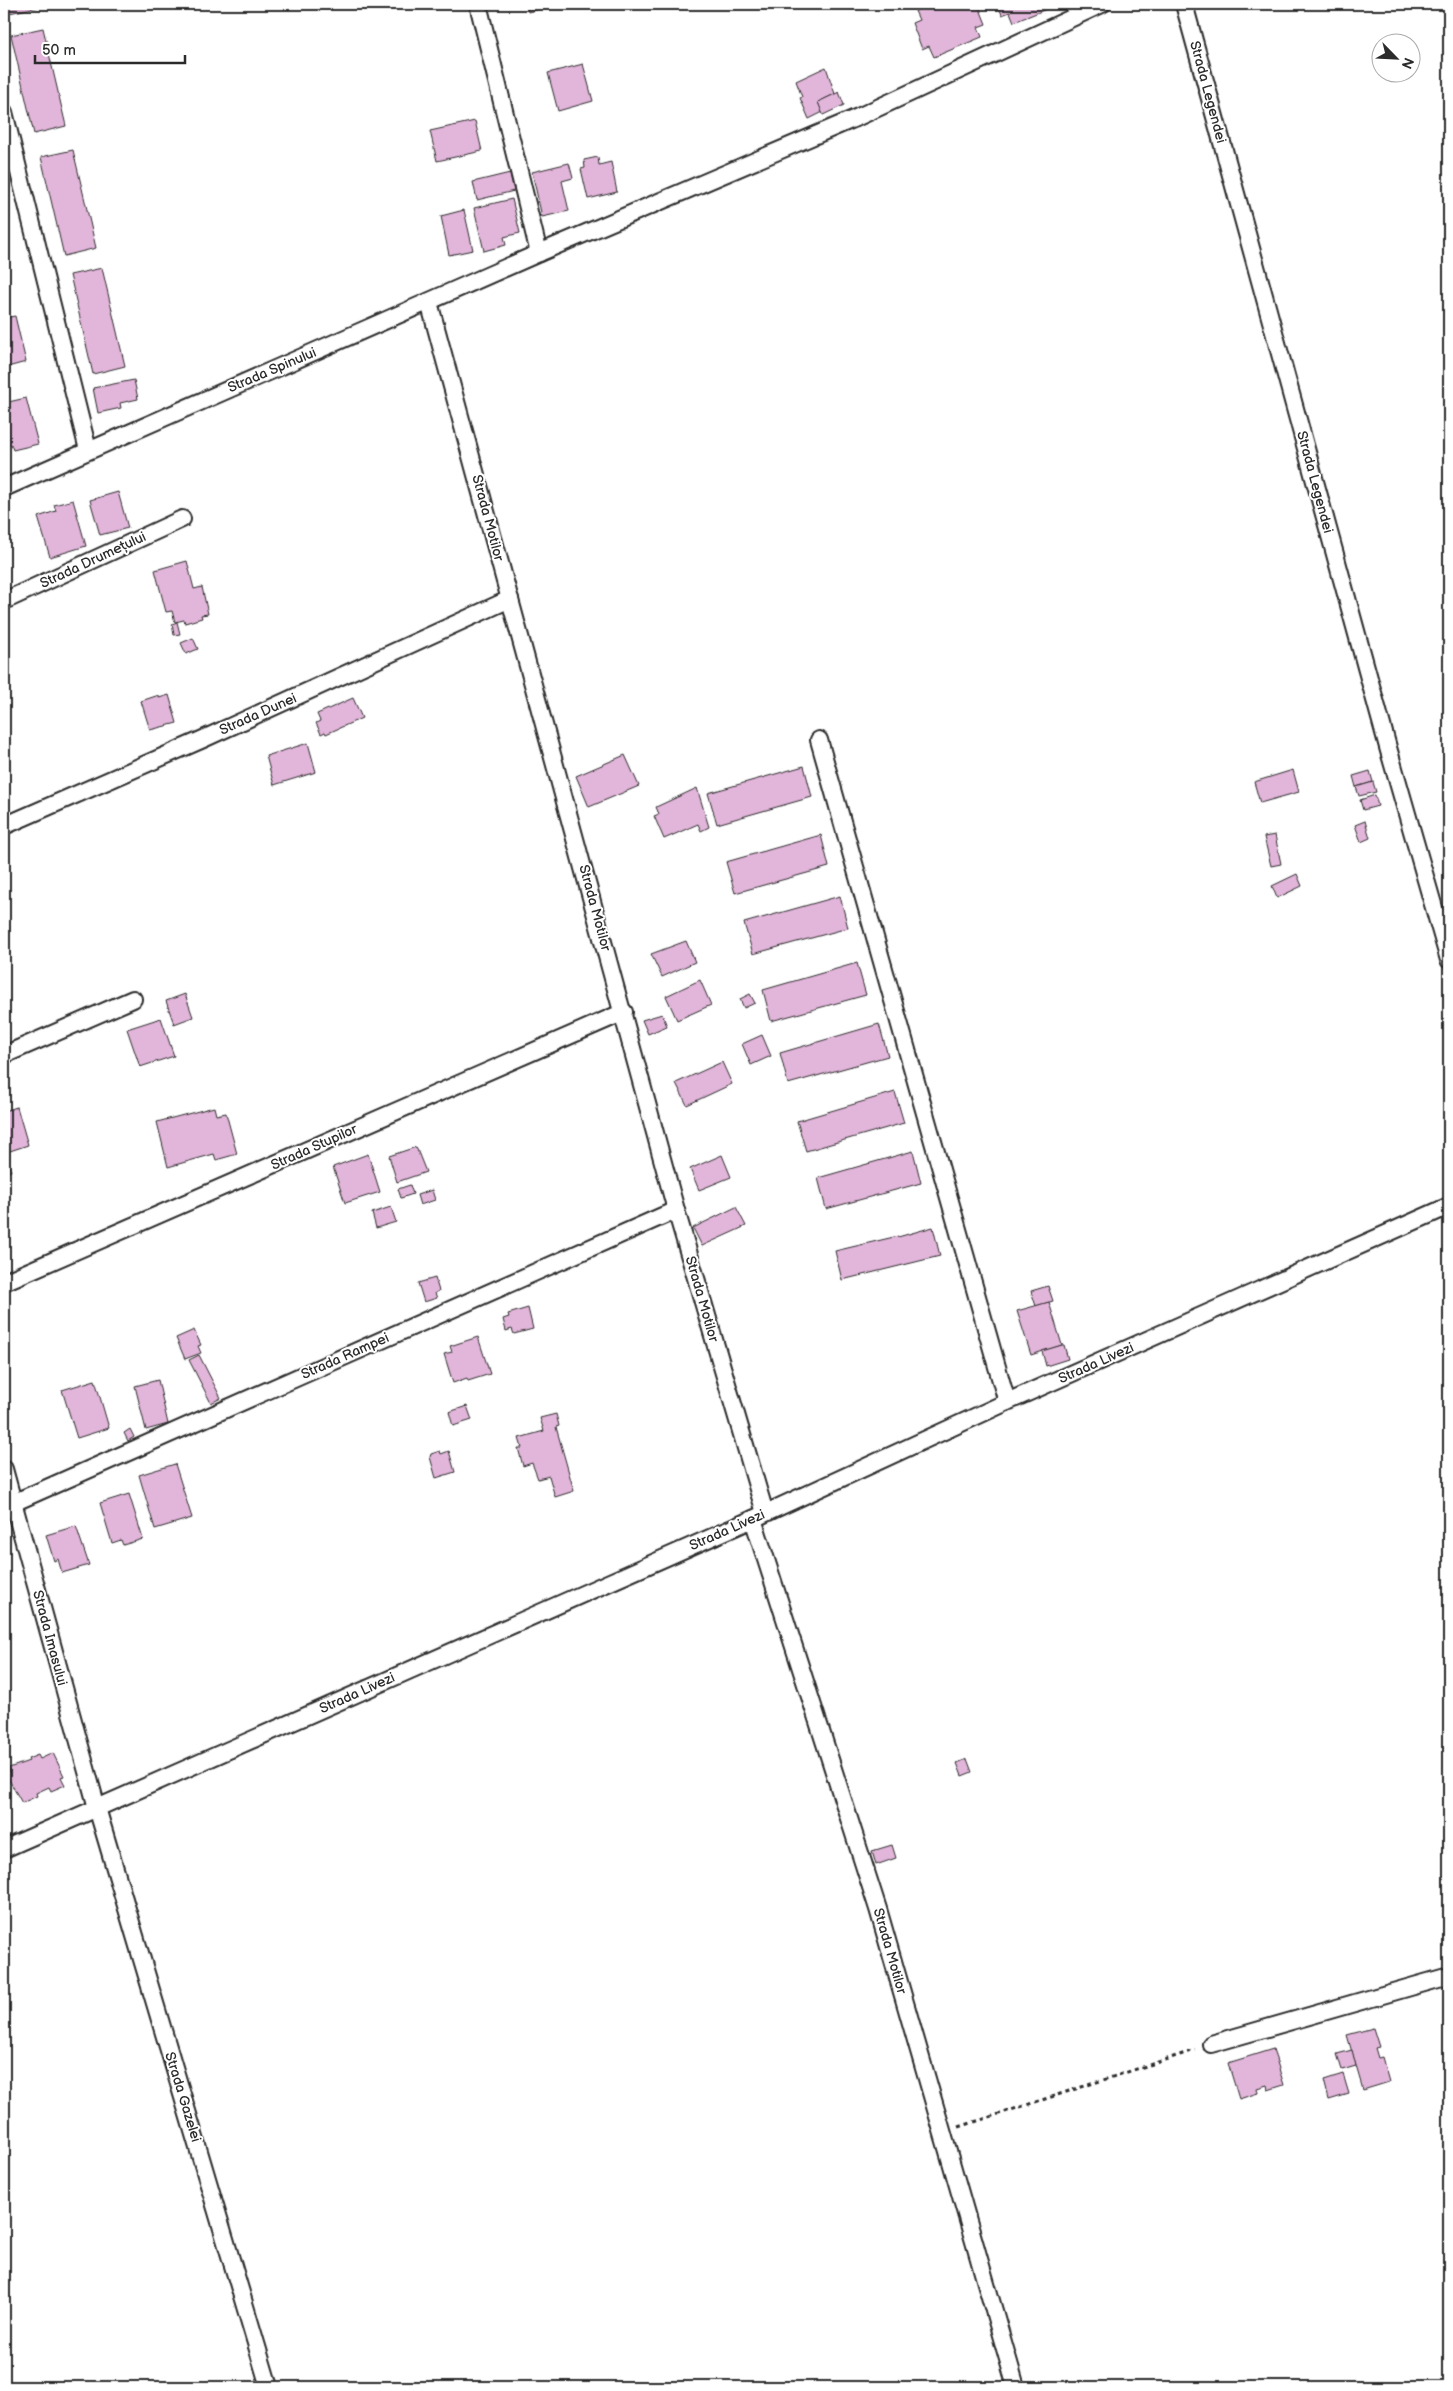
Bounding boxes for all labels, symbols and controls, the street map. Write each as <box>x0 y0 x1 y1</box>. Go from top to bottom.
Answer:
scale bar <box>35 32 185 64</box>
north arrow <box>1370 32 1420 82</box>
street label: Strada Legendei <box>1186 39 1230 145</box>
text: 50 m <box>42 41 76 60</box>
text: N <box>1398 55 1417 71</box>
street label: Strada Spinului <box>225 344 319 396</box>
street label: Strada Legendei <box>1293 429 1337 535</box>
street label: Strada Motilor <box>468 473 508 564</box>
street label: Strada Drumețului <box>37 528 149 592</box>
street label: Strada Dunei <box>217 689 299 739</box>
street label: Strada Motilor <box>575 863 615 954</box>
street label: Strada Stupilor <box>268 1120 361 1174</box>
street label: Strada Motilor <box>682 1254 723 1345</box>
street label: Strada Rampei <box>298 1329 392 1383</box>
street label: Strada Livezi <box>1056 1339 1136 1387</box>
street label: Strada Livezi <box>687 1506 767 1554</box>
street label: Strada Imasului <box>29 1588 71 1688</box>
street label: Strada Livezi <box>317 1669 397 1717</box>
street label: Strada Motilor <box>870 1906 911 1997</box>
street label: Strada Gazelei <box>161 2050 205 2144</box>

